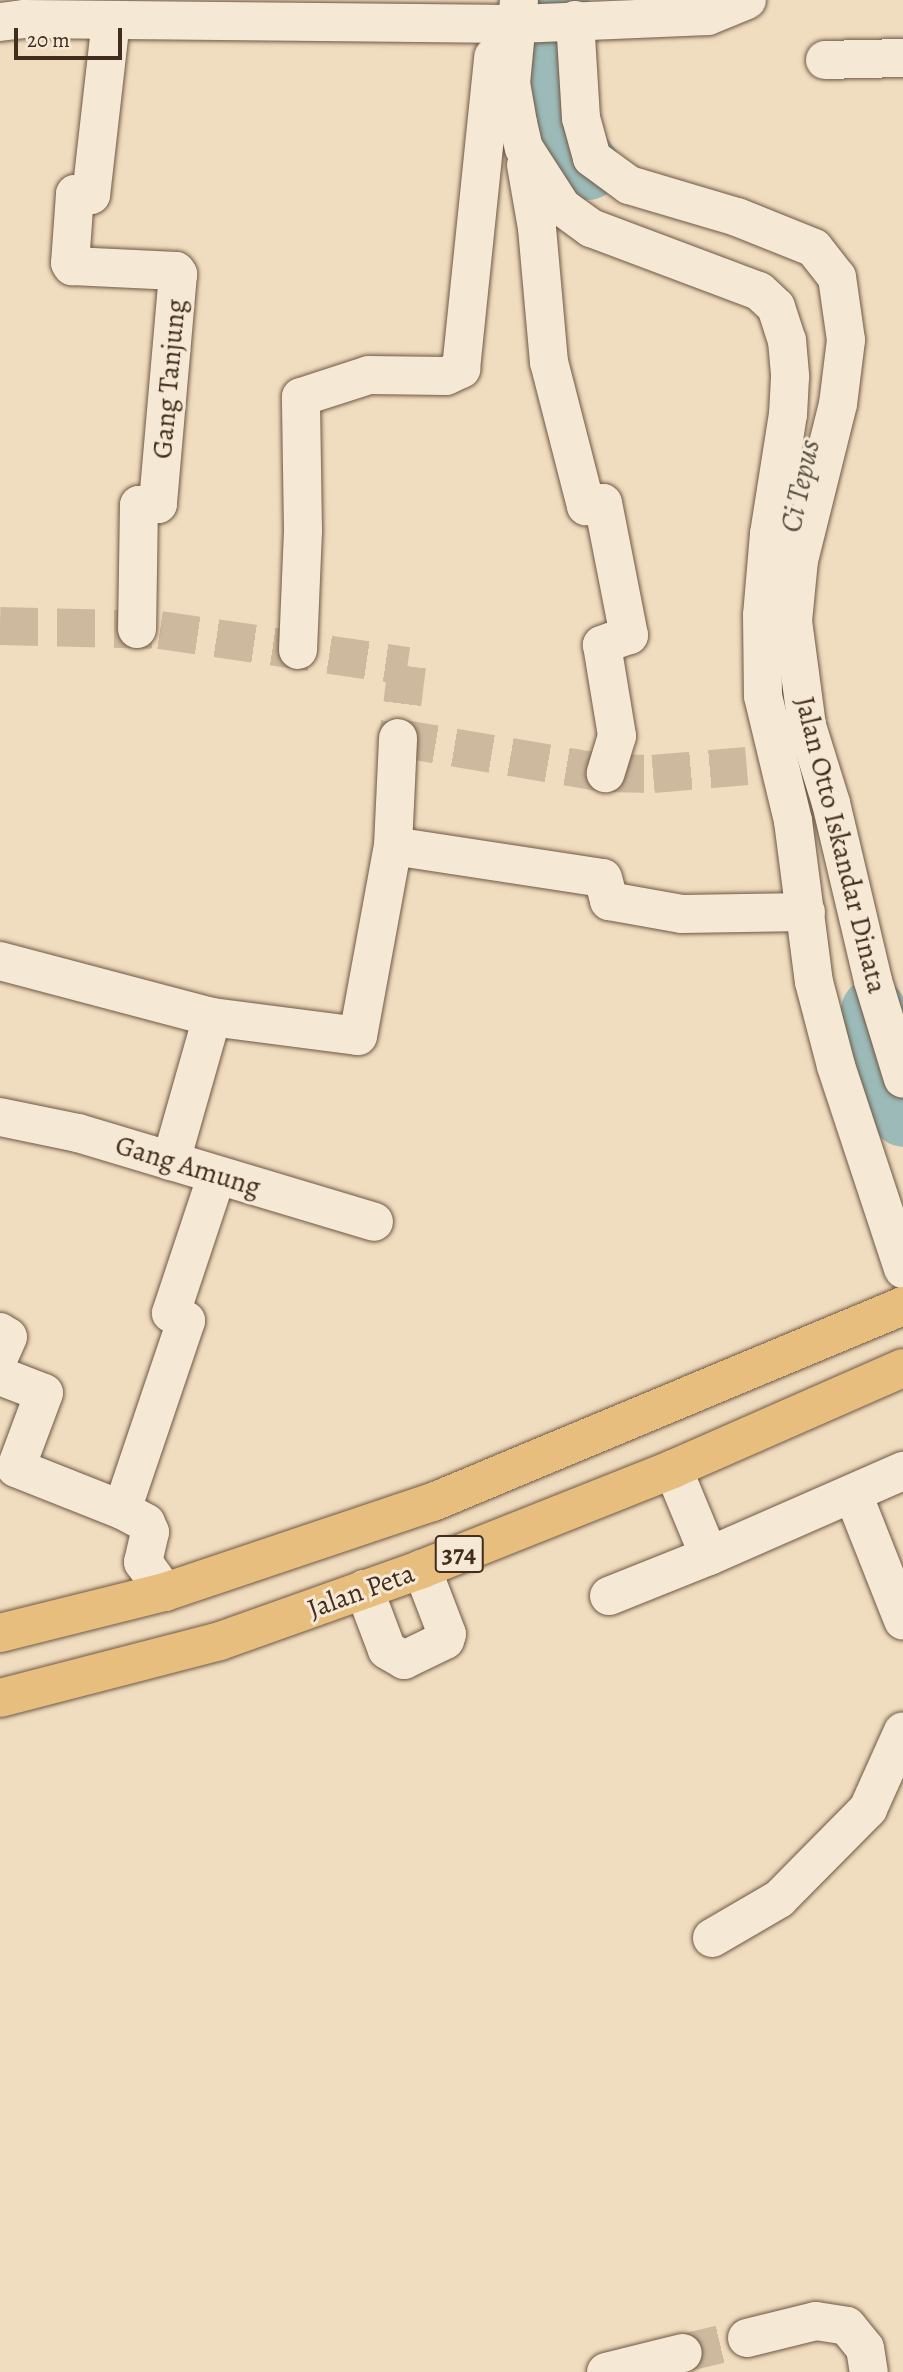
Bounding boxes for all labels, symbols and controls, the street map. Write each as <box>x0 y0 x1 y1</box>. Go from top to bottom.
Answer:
scale bar <box>18 14 126 58</box>
text: 20 m <box>27 26 70 54</box>
street label: Gang Tanjung <box>145 298 193 460</box>
water label: Ci Tepus <box>773 436 827 536</box>
street label: Jalan Otto Iskandar Dinata <box>788 693 894 997</box>
street label: Gang Amung <box>111 1128 265 1204</box>
road number: 374 <box>434 1532 484 1576</box>
street label: Jalan Peta <box>303 1556 419 1626</box>

